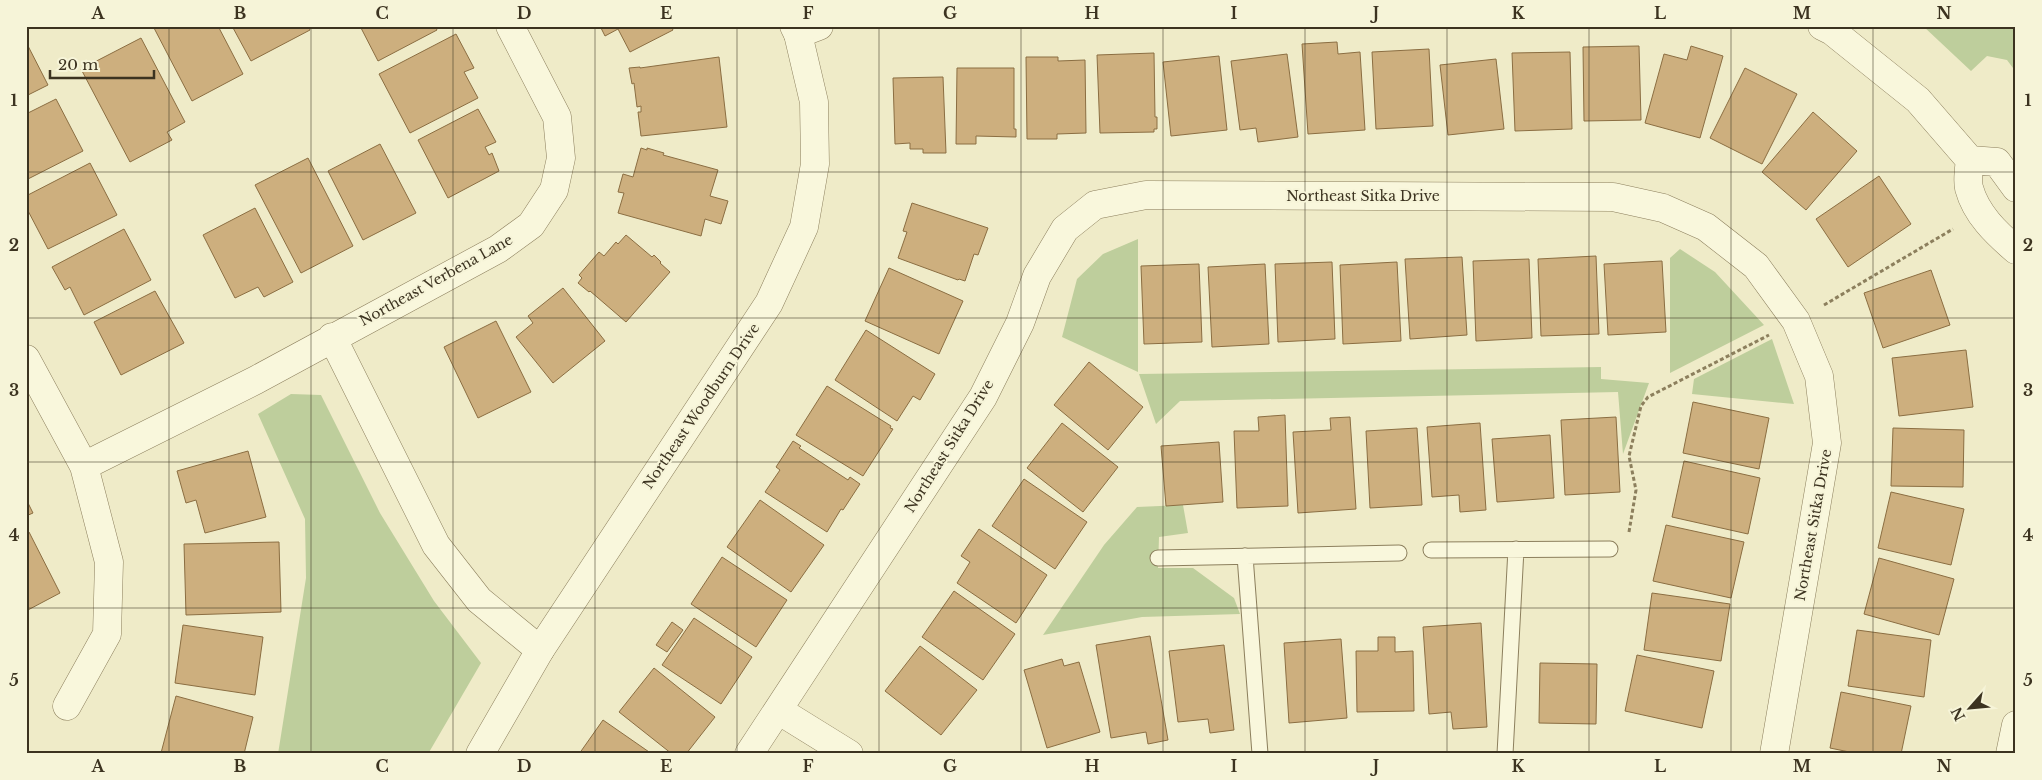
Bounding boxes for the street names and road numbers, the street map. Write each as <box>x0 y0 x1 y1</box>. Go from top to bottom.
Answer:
street label: Northeast Sitka Drive <box>1286 187 1440 205</box>
street label: Northeast Verbena Lane <box>356 230 516 330</box>
street label: Northeast Woodburn Drive <box>639 320 763 492</box>
street label: Northeast Sitka Drive <box>901 376 997 516</box>
street label: Northeast Sitka Drive <box>1791 448 1835 602</box>

